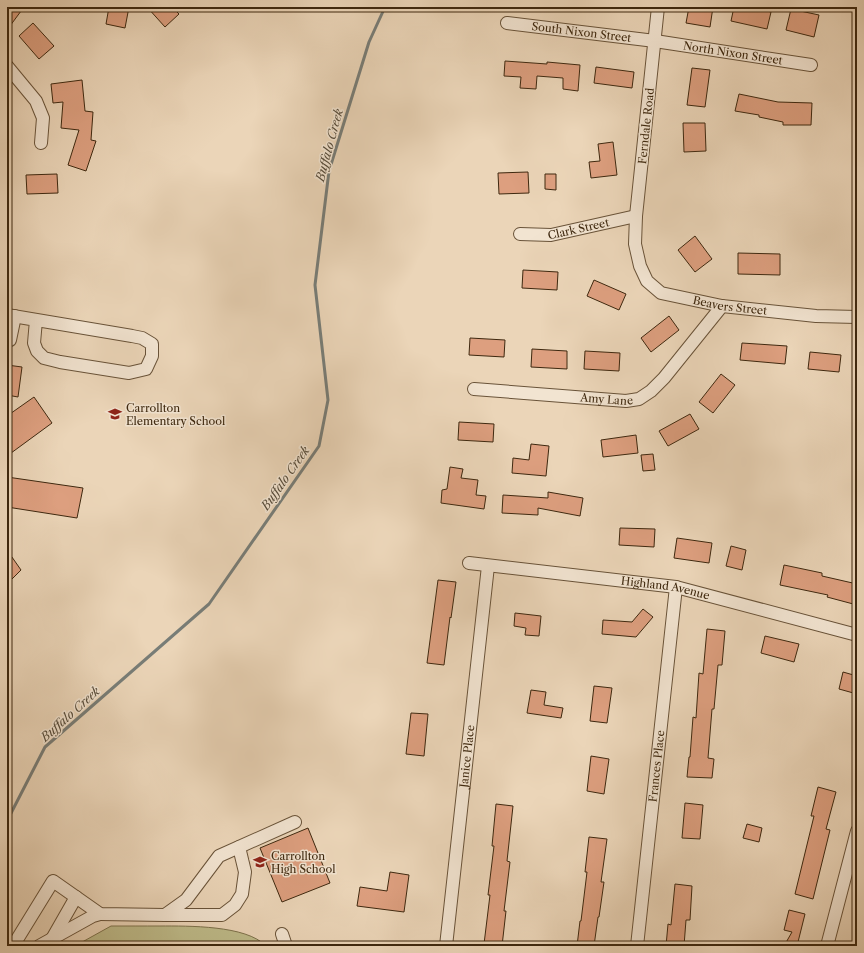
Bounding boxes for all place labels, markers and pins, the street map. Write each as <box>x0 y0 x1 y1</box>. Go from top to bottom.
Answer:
place label: Carrollton Elementary School <box>126 401 226 428</box>
school or university icon: Carrollton Elementary School <box>107 406 123 422</box>
place label: Carrollton High School <box>271 849 336 876</box>
school or university icon: Carrollton High School <box>252 854 268 870</box>

